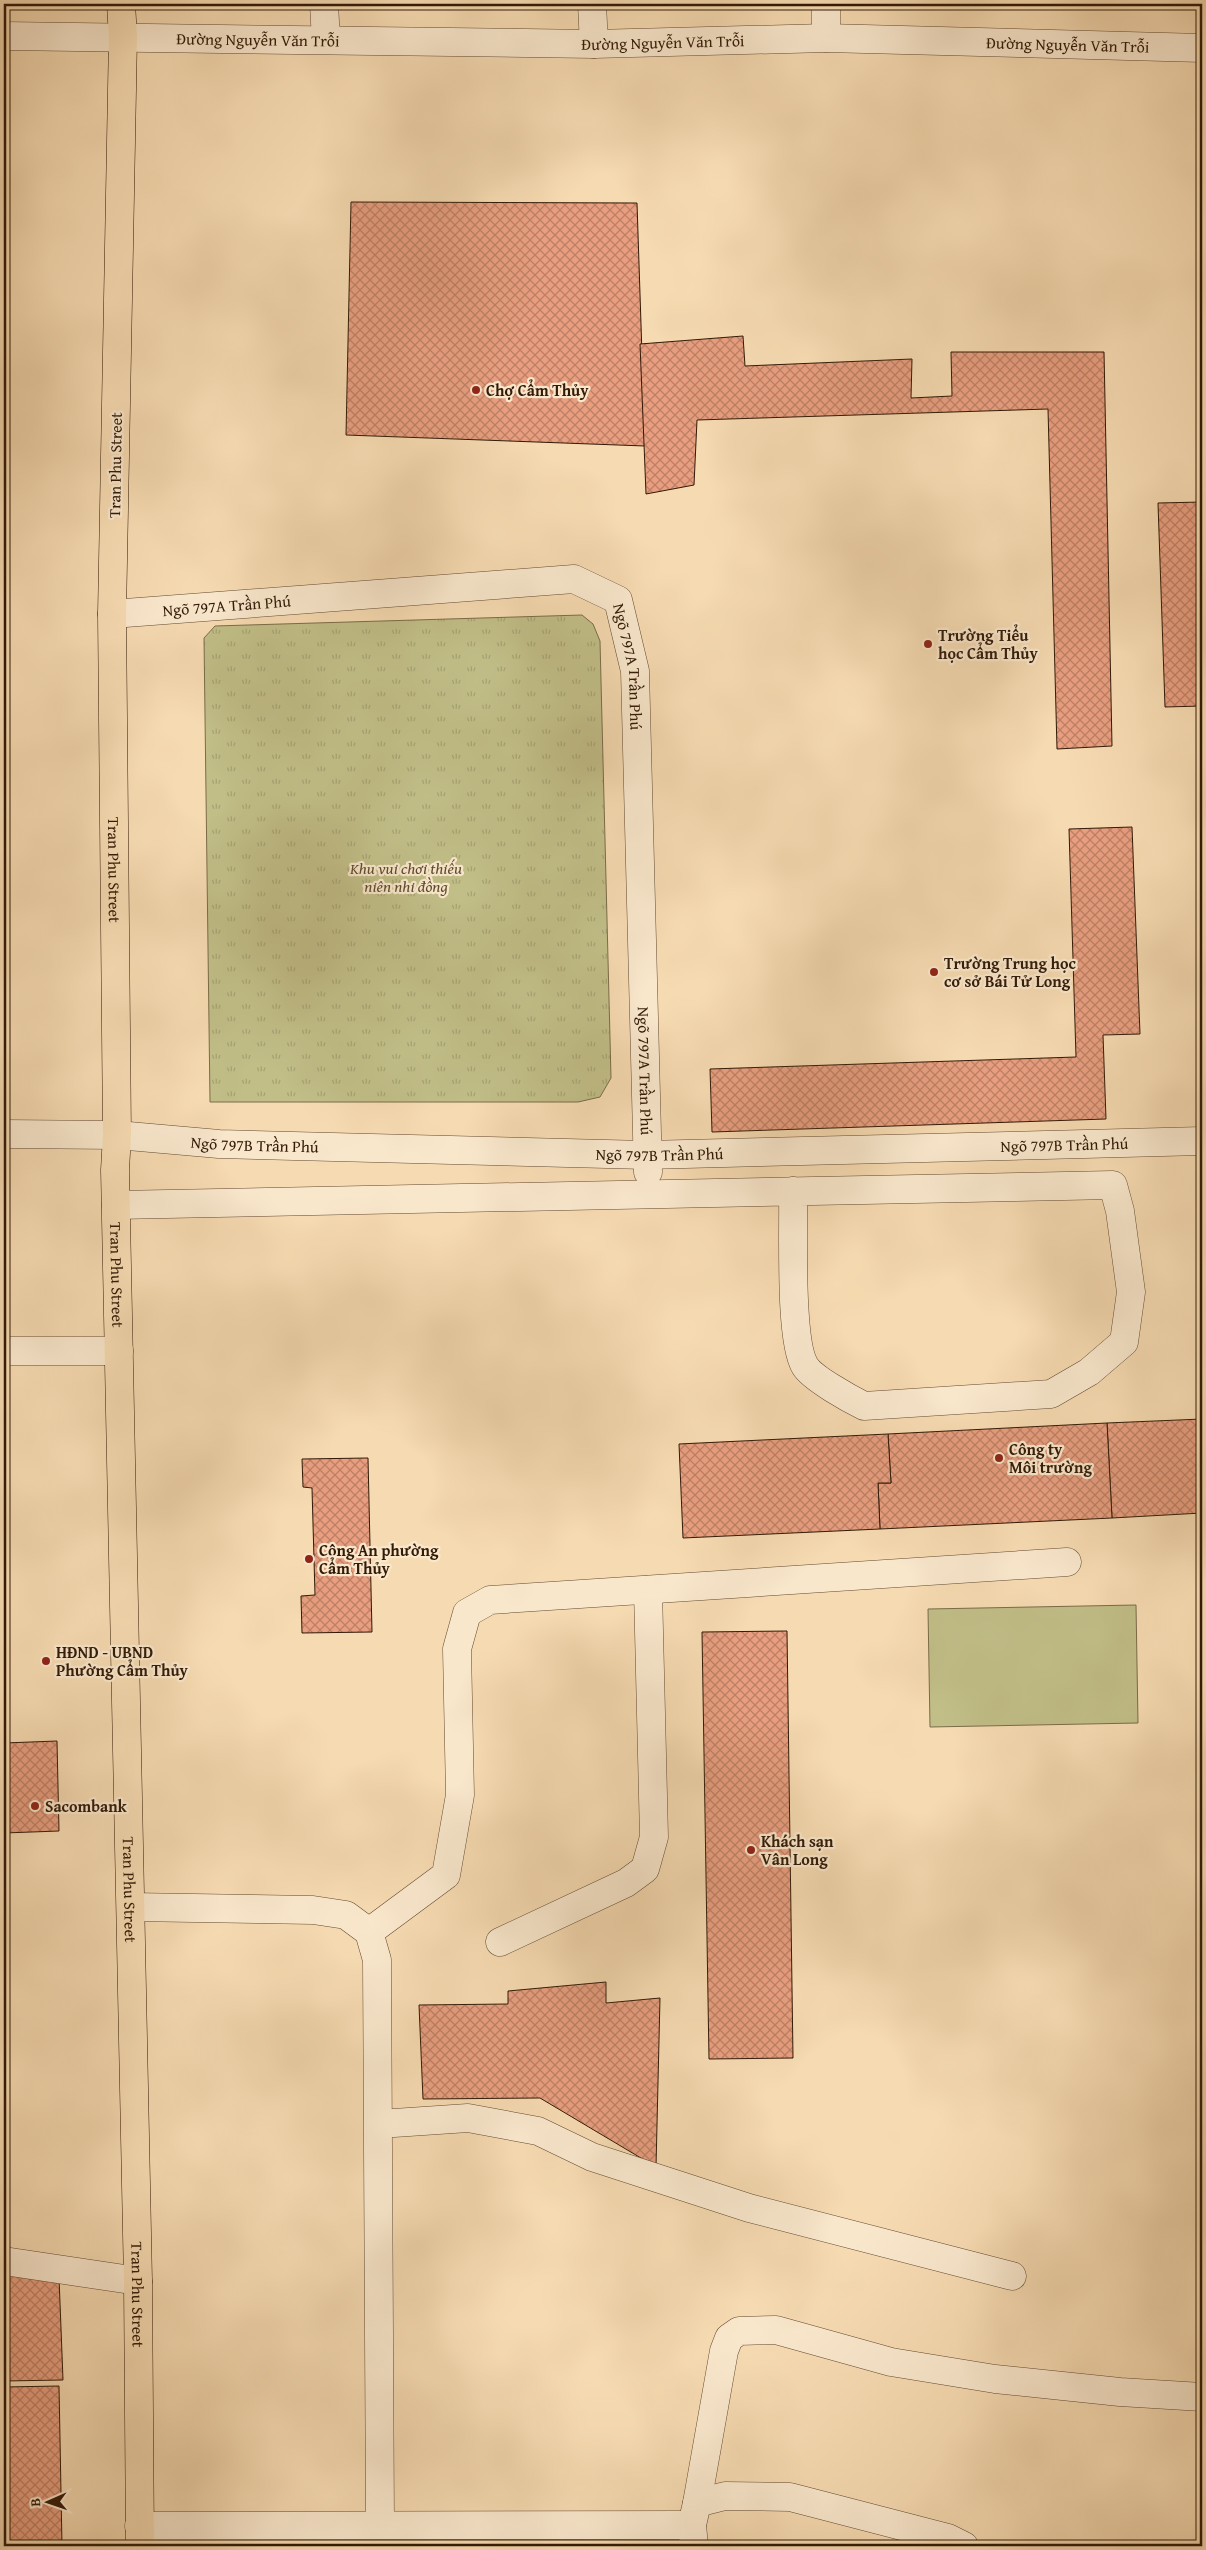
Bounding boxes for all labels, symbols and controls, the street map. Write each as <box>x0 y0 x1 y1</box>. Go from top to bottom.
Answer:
street label: Đường Nguyễn Văn Trỗi <box>176 26 340 53</box>
street label: Đường Nguyễn Văn Trỗi <box>581 28 745 56</box>
street label: Đường Nguyễn Văn Trỗi <box>986 30 1150 59</box>
place label: Chợ Cẩm Thủy <box>486 378 589 402</box>
marker: Chợ Cẩm Thủy <box>470 384 482 396</box>
street label: Tran Phu Street <box>102 412 128 518</box>
street label: Ngõ 797A Trần Phú <box>162 588 292 622</box>
street label: Ngõ 797A Trần Phú <box>607 601 649 731</box>
place label: Trường Tiểu học Cẩm Thủy <box>938 623 1038 665</box>
marker: Trường Tiểu học Cẩm Thủy <box>922 638 934 650</box>
street label: Tran Phu Street <box>102 817 127 923</box>
park label: Khu vui chơi thiếu niên nhi đồng <box>349 856 462 898</box>
place label: Trường Trung học cơ sở Bái Tử Long <box>944 951 1076 993</box>
marker: Trường Trung học cơ sở Bái Tử Long <box>928 966 940 978</box>
street label: Ngõ 797A Trần Phú <box>632 1006 659 1136</box>
street label: Ngõ 797B Trần Phú <box>190 1130 319 1159</box>
street label: Ngõ 797B Trần Phú <box>1000 1131 1129 1158</box>
street label: Ngõ 797B Trần Phú <box>595 1141 724 1167</box>
street label: Tran Phu Street <box>104 1222 130 1328</box>
place label: Công ty Môi trường <box>1009 1437 1092 1479</box>
marker: Công ty Môi trường <box>993 1452 1005 1464</box>
place label: Công An phường Cẩm Thủy <box>319 1538 439 1580</box>
marker: Công An phường Cẩm Thủy <box>303 1553 315 1565</box>
place label: HĐND - UBND Phường Cẩm Thủy <box>56 1640 189 1682</box>
marker: HĐND - UBND Phường Cẩm Thủy <box>40 1655 52 1667</box>
place label: Sacombank <box>45 1794 128 1818</box>
marker: Sacombank <box>29 1800 41 1812</box>
place label: Khách sạn Vân Long <box>761 1829 834 1871</box>
street label: Tran Phu Street <box>117 1836 143 1943</box>
marker: Khách sạn Vân Long <box>745 1844 757 1856</box>
street label: Tran Phu Street <box>125 2241 151 2348</box>
north arrow <box>22 2478 72 2528</box>
text: B <box>25 2498 45 2507</box>

